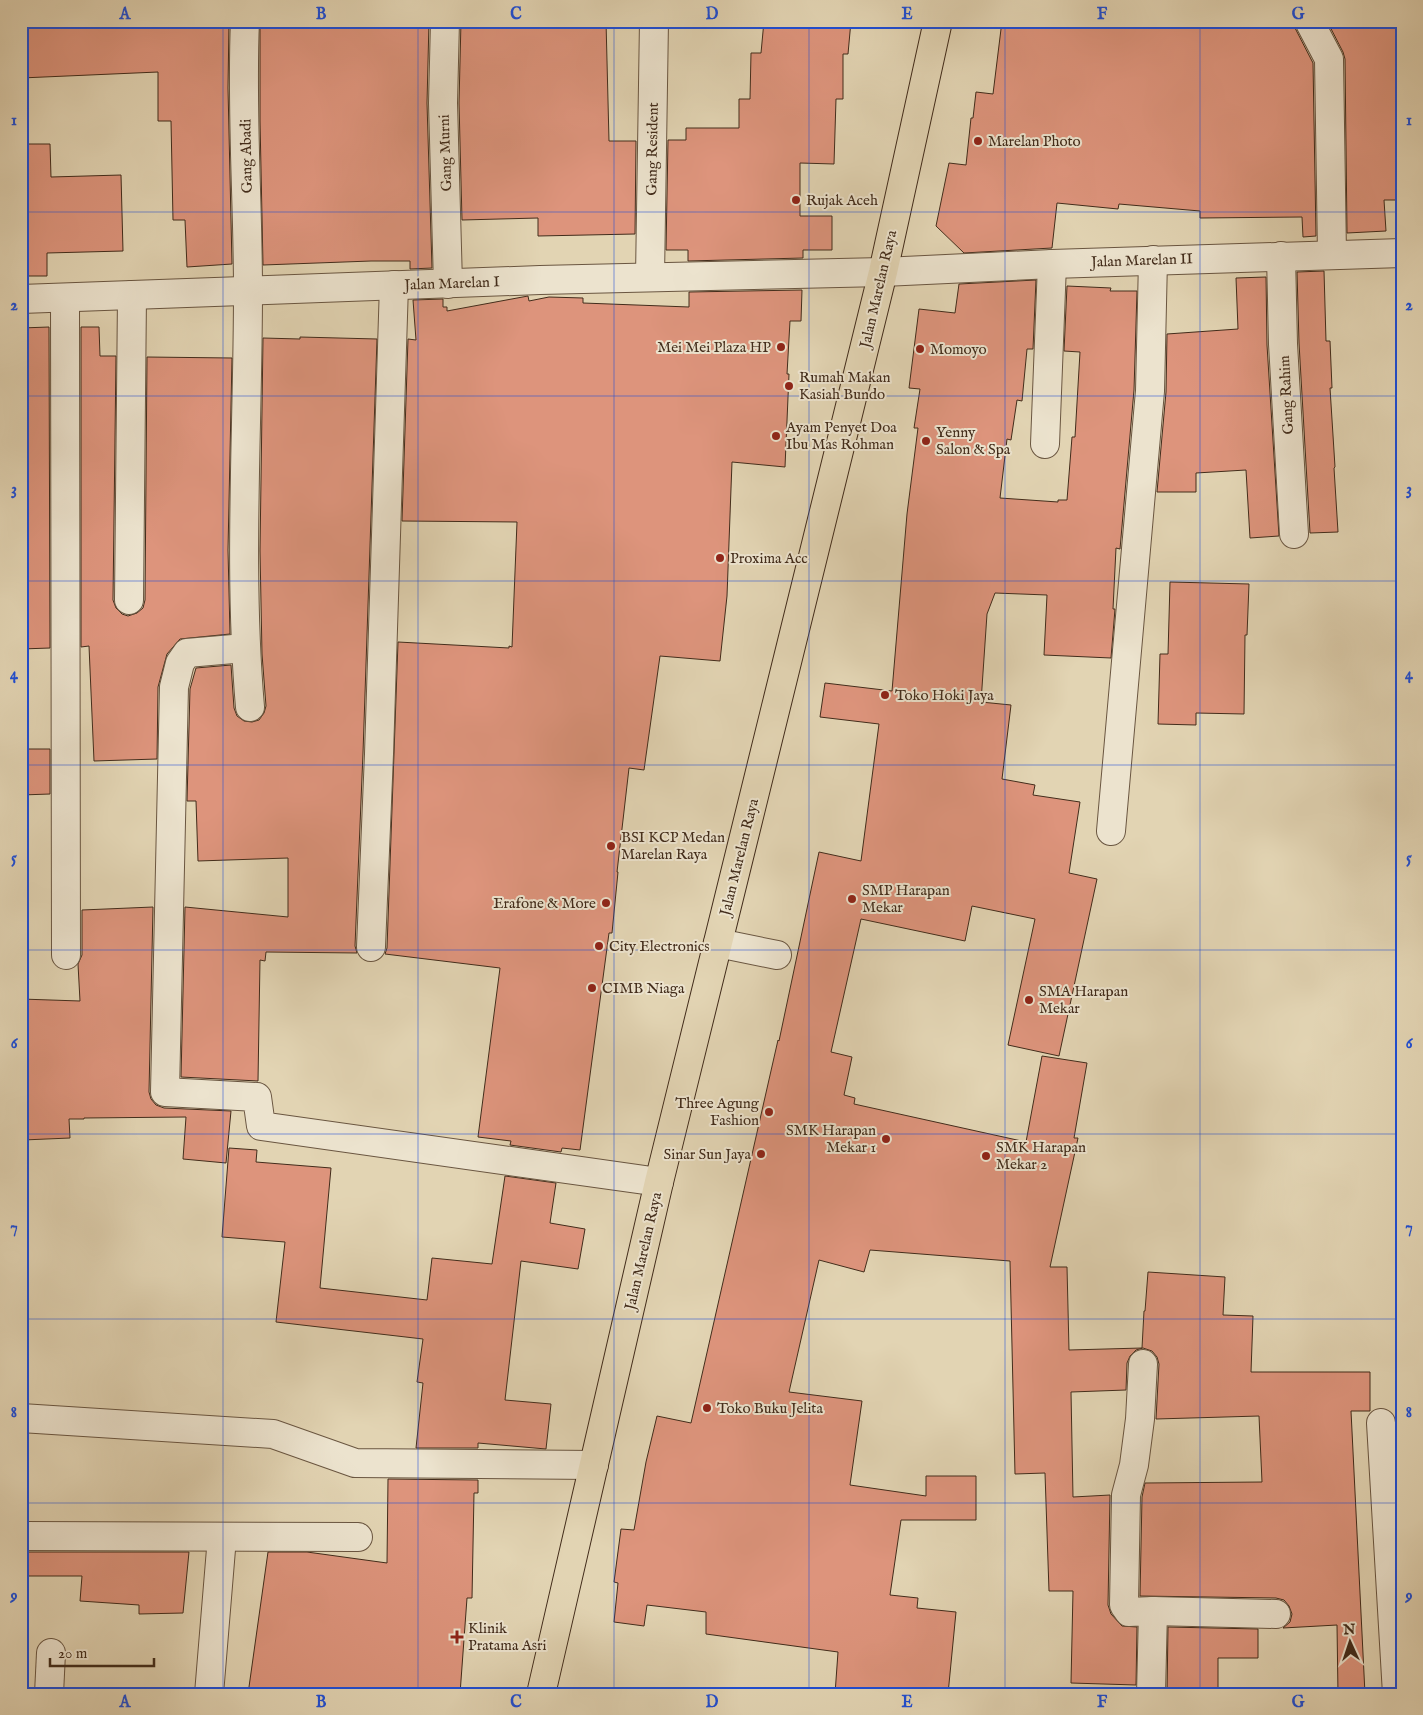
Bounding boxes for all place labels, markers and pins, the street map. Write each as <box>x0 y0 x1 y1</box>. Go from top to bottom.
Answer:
place label: Marelan Photo <box>988 132 1081 151</box>
marker: Marelan Photo <box>972 135 984 147</box>
place label: Rujak Aceh <box>806 191 878 210</box>
marker: Rujak Aceh <box>790 194 802 206</box>
place label: Mei Mei Plaza HP <box>657 338 771 357</box>
place label: Momoyo <box>930 340 987 359</box>
marker: Mei Mei Plaza HP <box>775 341 787 353</box>
marker: Momoyo <box>914 343 926 355</box>
place label: Rumah Makan Kasiah Bundo <box>799 368 891 404</box>
marker: Rumah Makan Kasiah Bundo <box>783 380 795 392</box>
place label: Ayam Penyet Doa Ibu Mas Rohman <box>785 418 897 454</box>
place label: Yenny Salon & Spa <box>936 423 1011 459</box>
marker: Ayam Penyet Doa Ibu Mas Rohman <box>770 430 782 442</box>
marker: Yenny Salon & Spa <box>920 435 932 447</box>
place label: Proxima Acc <box>730 549 808 568</box>
marker: Proxima Acc <box>714 552 726 564</box>
place label: Toko Hoki Jaya <box>895 686 994 705</box>
marker: Toko Hoki Jaya <box>879 689 891 701</box>
place label: BSI KCP Medan Marelan Raya <box>621 828 725 864</box>
marker: BSI KCP Medan Marelan Raya <box>605 840 617 852</box>
place label: SMP Harapan Mekar <box>862 881 950 917</box>
marker: SMP Harapan Mekar <box>846 893 858 905</box>
place label: Erafone & More <box>493 894 596 913</box>
marker: Erafone & More <box>600 897 612 909</box>
place label: City Electronics <box>609 937 710 956</box>
marker: City Electronics <box>593 940 605 952</box>
place label: CIMB Niaga <box>602 979 685 998</box>
marker: CIMB Niaga <box>586 982 598 994</box>
place label: SMA Harapan Mekar <box>1039 982 1128 1018</box>
marker: SMA Harapan Mekar <box>1023 994 1035 1006</box>
place label: Three Agung Fashion <box>675 1094 760 1130</box>
marker: Three Agung Fashion <box>763 1106 775 1118</box>
place label: SMK Harapan Mekar 1 <box>786 1121 876 1157</box>
marker: SMK Harapan Mekar 1 <box>880 1133 892 1145</box>
place label: SMK Harapan Mekar 2 <box>996 1138 1086 1174</box>
place label: Sinar Sun Jaya <box>664 1145 752 1164</box>
marker: Sinar Sun Jaya <box>755 1148 767 1160</box>
marker: SMK Harapan Mekar 2 <box>980 1150 992 1162</box>
place label: Toko Buku Jelita <box>717 1399 824 1418</box>
marker: Toko Buku Jelita <box>701 1402 713 1414</box>
place label: Klinik Pratama Asri <box>468 1619 547 1655</box>
marker: Klinik Pratama Asri <box>450 1630 464 1644</box>

